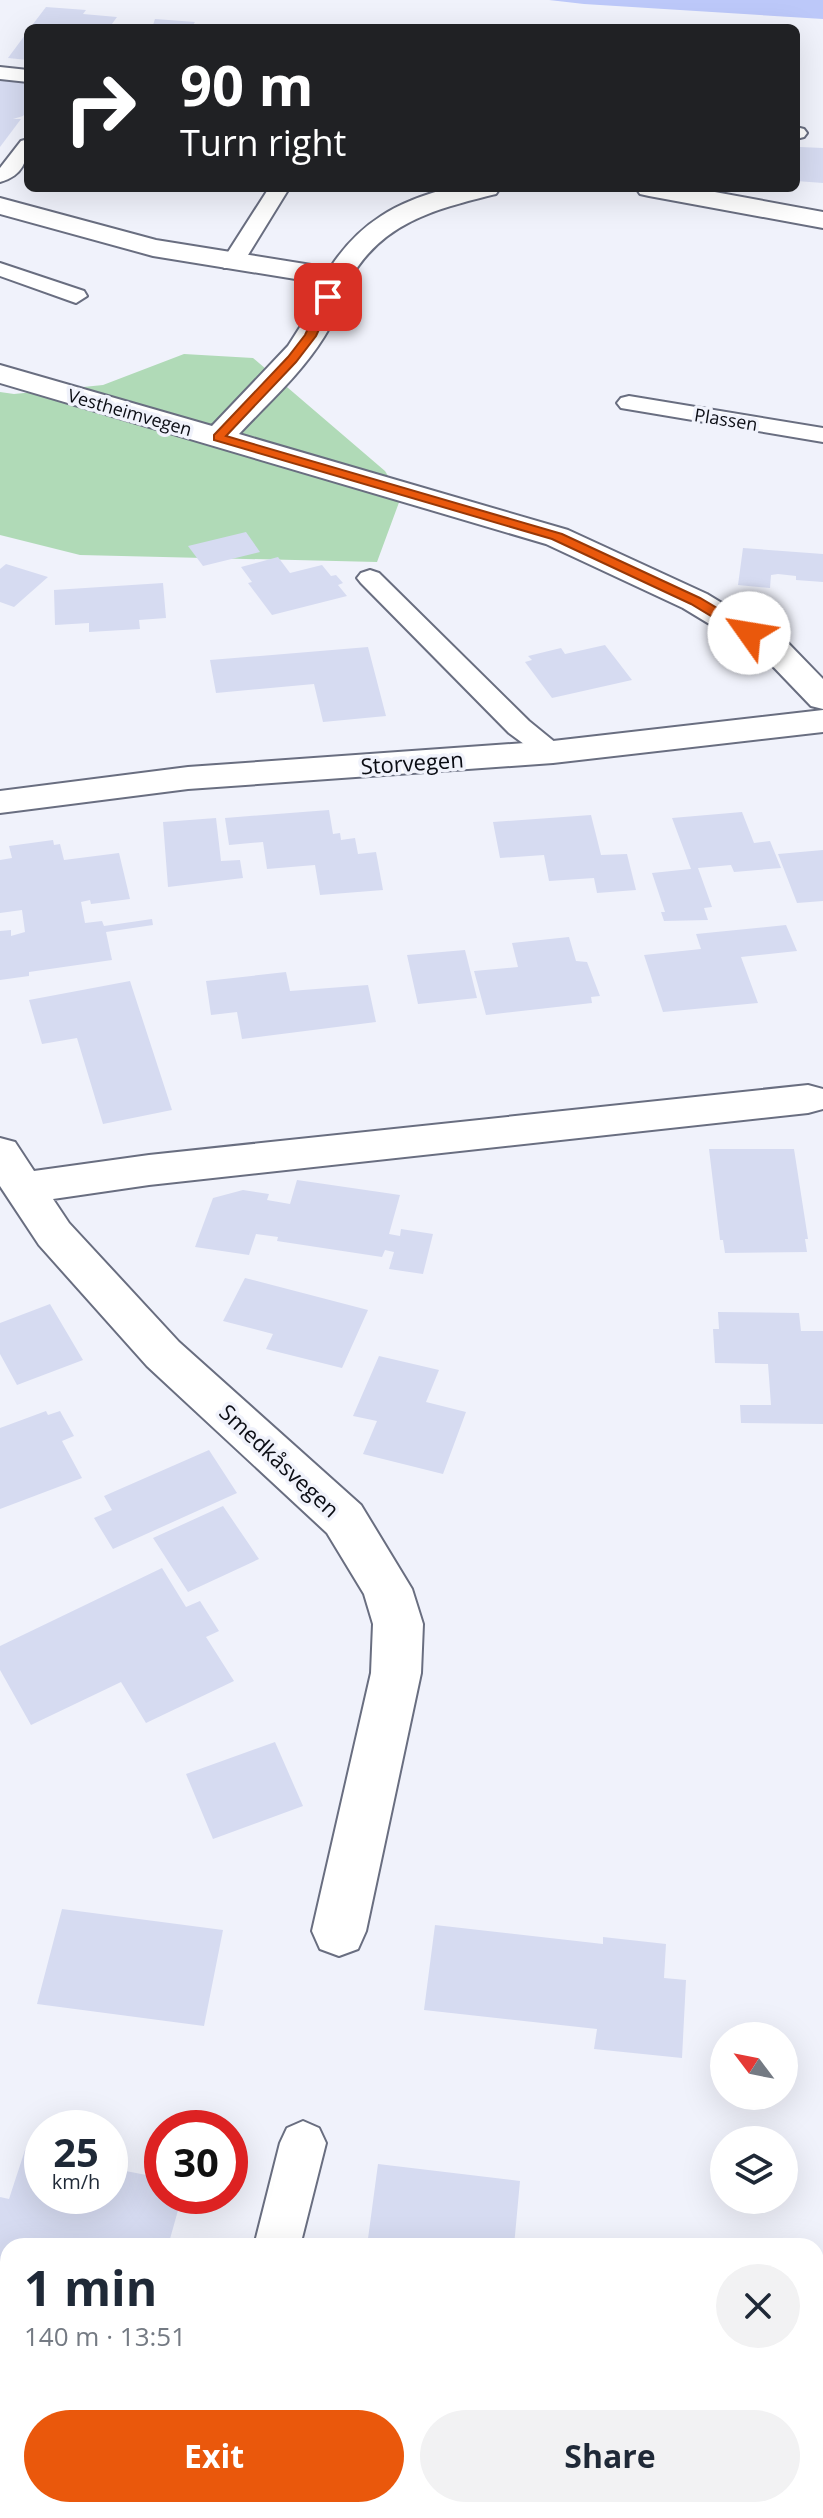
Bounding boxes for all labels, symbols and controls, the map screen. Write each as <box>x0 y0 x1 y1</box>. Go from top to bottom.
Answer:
text: 90 m <box>180 46 314 122</box>
icon: right <box>48 56 152 160</box>
text: Turn right <box>180 118 346 167</box>
pin <box>294 263 362 331</box>
icon: arrive <box>306 275 350 319</box>
street label: Vestheimvegen <box>65 383 195 441</box>
street label: Plassen <box>693 402 759 436</box>
position arrow <box>707 591 791 675</box>
street label: Storvegen <box>359 743 465 781</box>
street label: Smedkåsvegen <box>214 1397 346 1523</box>
north arrow <box>710 2022 798 2110</box>
map controls <box>710 2022 798 2214</box>
speed limit sign: 30 <box>144 2110 248 2214</box>
text: 25 <box>53 2124 99 2179</box>
button: layers <box>710 2126 798 2214</box>
text: km/h <box>52 2168 100 2195</box>
text: 1 min <box>24 2255 157 2320</box>
button: close <box>716 2264 800 2348</box>
text: 140 m · 13:51 <box>24 2318 186 2354</box>
button: Exit <box>24 2410 404 2502</box>
button: Share <box>420 2410 800 2502</box>

